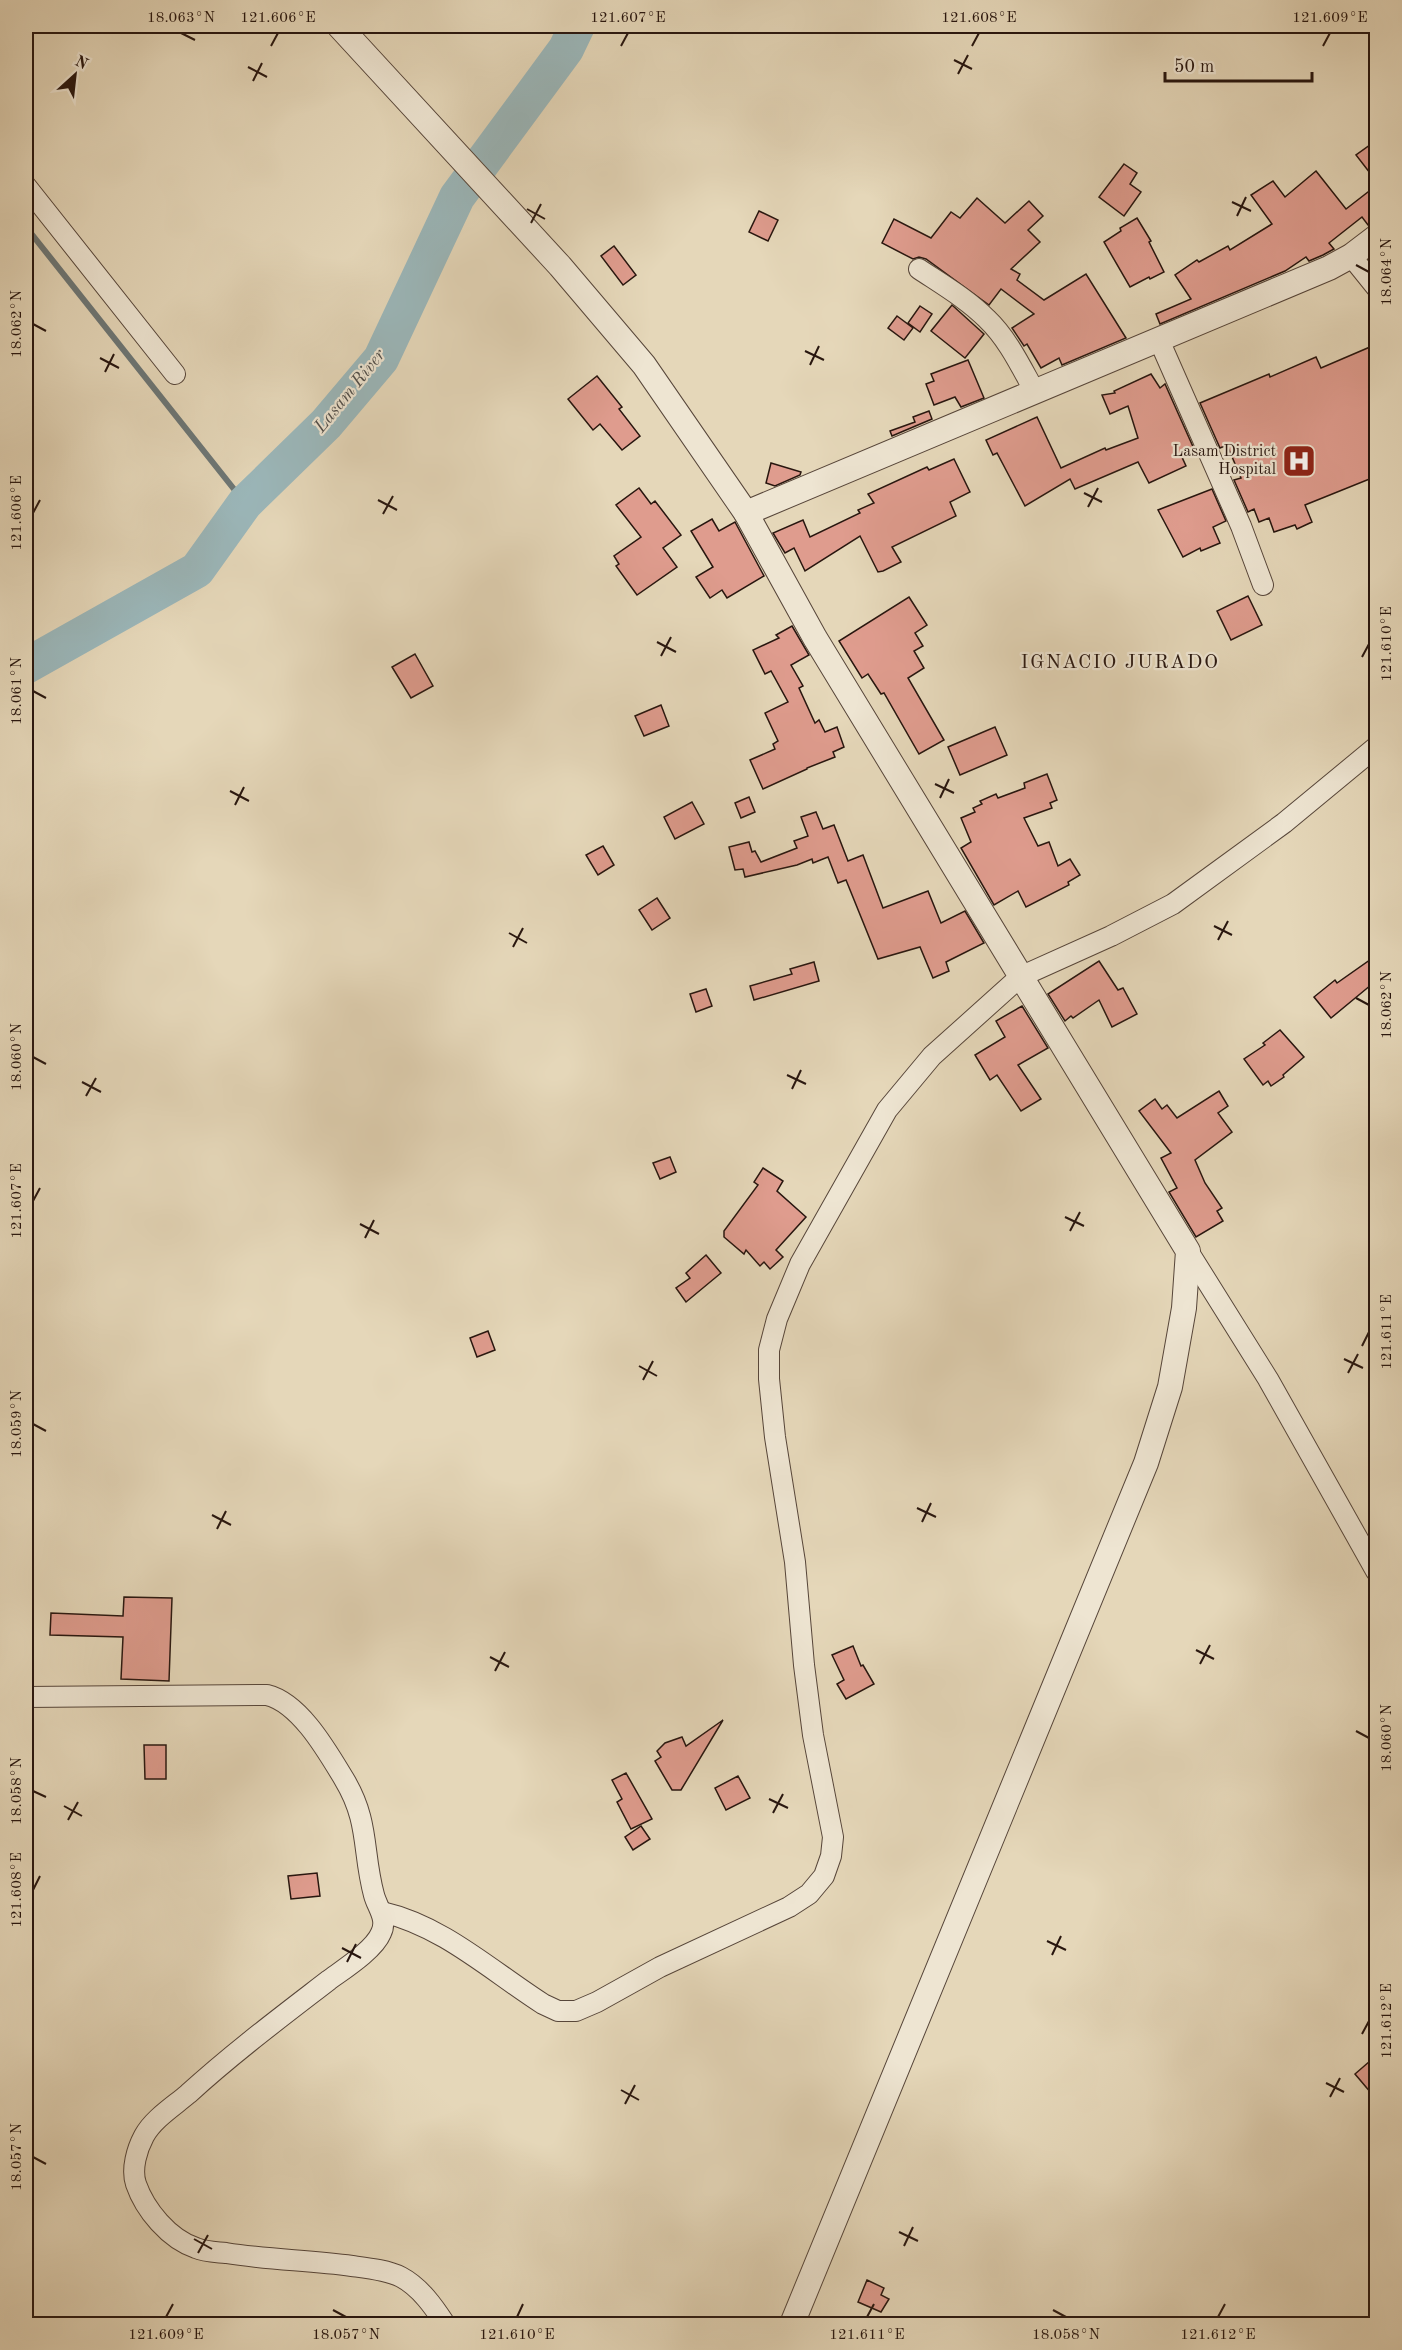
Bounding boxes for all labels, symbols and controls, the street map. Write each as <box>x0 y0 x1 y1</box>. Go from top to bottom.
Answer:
text: 18.063°N <box>147 11 215 26</box>
text: 121.606°E <box>240 11 316 26</box>
text: 121.607°E <box>590 11 666 26</box>
text: 121.608°E <box>941 11 1017 26</box>
text: 121.609°E <box>1292 11 1368 26</box>
north arrow <box>45 45 105 105</box>
scale bar <box>1165 45 1312 83</box>
text: N <box>72 54 91 74</box>
text: 50 m <box>1174 58 1214 76</box>
text: 18.064°N <box>1380 238 1395 306</box>
text: 18.062°N <box>10 290 25 358</box>
water label: Lasam River <box>311 345 390 437</box>
hospital icon: Lasam District Hospital <box>1281 443 1317 479</box>
place label: Lasam District Hospital <box>1173 444 1276 478</box>
text: 121.606°E <box>10 475 25 551</box>
text: 121.610°E <box>1380 606 1395 682</box>
district label: IGNACIO JURADO <box>1021 653 1219 673</box>
text: 18.061°N <box>10 657 25 725</box>
text: 18.062°N <box>1380 971 1395 1039</box>
text: 18.060°N <box>10 1023 25 1091</box>
text: 121.607°E <box>10 1163 25 1239</box>
text: 121.611°E <box>1380 1294 1395 1370</box>
text: 18.059°N <box>10 1390 25 1458</box>
text: 18.060°N <box>1380 1704 1395 1772</box>
text: 18.058°N <box>10 1757 25 1825</box>
text: 121.608°E <box>10 1852 25 1928</box>
text: 121.612°E <box>1380 1983 1395 2059</box>
text: 18.057°N <box>10 2123 25 2191</box>
text: 121.609°E <box>128 2328 204 2343</box>
text: 18.057°N <box>312 2328 380 2343</box>
text: 121.610°E <box>479 2328 555 2343</box>
text: 121.611°E <box>829 2328 905 2343</box>
text: 18.058°N <box>1032 2328 1100 2343</box>
text: 121.612°E <box>1180 2328 1256 2343</box>

